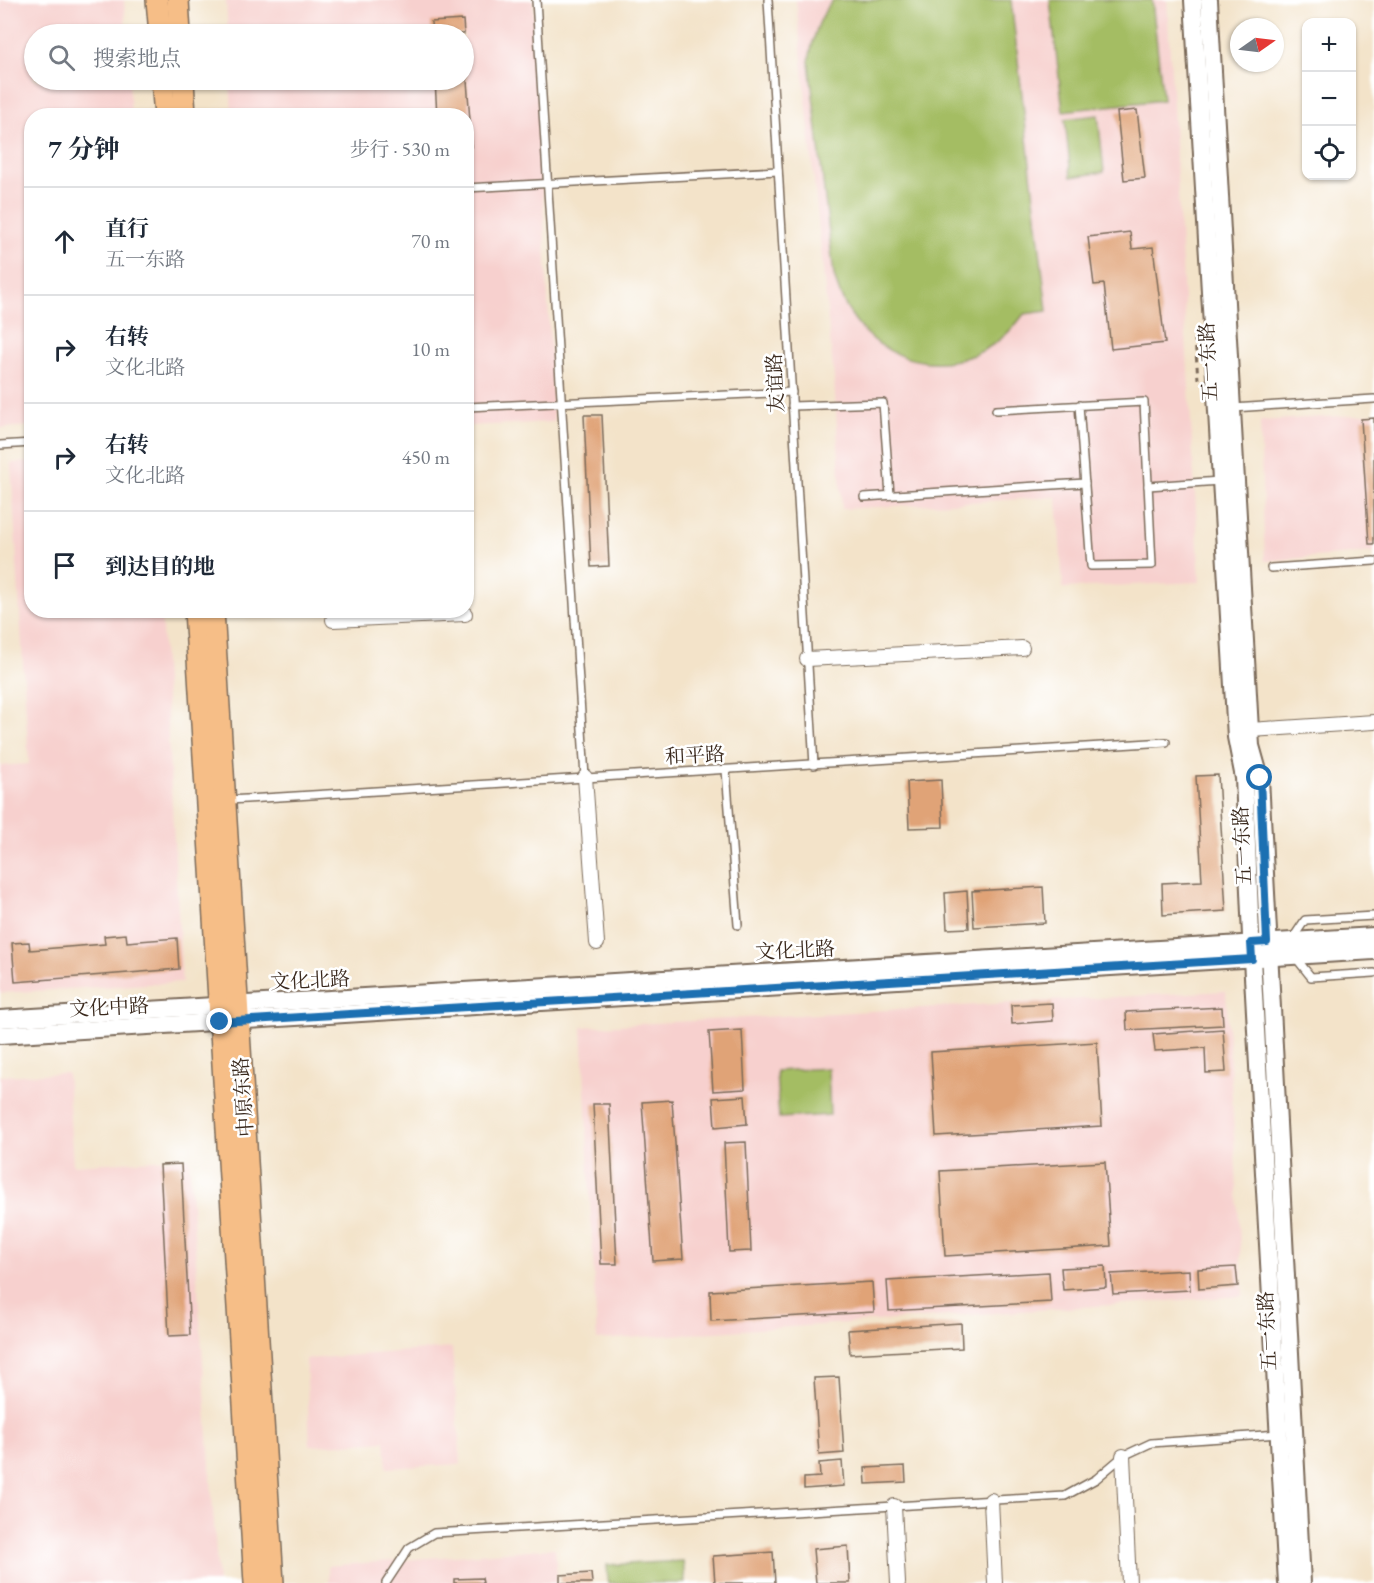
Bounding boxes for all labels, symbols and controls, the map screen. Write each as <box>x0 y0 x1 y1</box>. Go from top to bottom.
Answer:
north arrow <box>1230 18 1284 72</box>
map controls <box>1302 18 1356 180</box>
button: + <box>1302 18 1356 72</box>
search box <box>24 24 474 90</box>
icon: search <box>45 41 78 74</box>
text: 搜索地点 <box>93 44 181 73</box>
button: − <box>1302 72 1356 126</box>
button: locate <box>1302 126 1356 180</box>
text: 7 分钟 <box>48 132 120 166</box>
text: 步行 · 530 m <box>350 136 450 162</box>
text: 直行 <box>105 214 149 243</box>
icon: ahead <box>48 225 81 258</box>
text: 70 m <box>411 228 450 254</box>
text: 五一东路 <box>105 246 185 272</box>
street label: 五一东路 <box>1193 321 1223 403</box>
text: 右转 <box>105 322 149 351</box>
icon: right <box>48 333 81 366</box>
text: 10 m <box>411 336 450 362</box>
street label: 友谊路 <box>760 352 790 414</box>
text: 文化北路 <box>105 354 185 380</box>
text: 右转 <box>105 430 149 459</box>
icon: right <box>48 441 81 474</box>
text: 450 m <box>402 444 450 470</box>
text: 文化北路 <box>105 462 185 488</box>
icon: arrive <box>48 549 81 582</box>
text: 到达目的地 <box>105 552 215 581</box>
street label: 和平路 <box>664 740 726 770</box>
route start <box>1246 764 1272 790</box>
street label: 五一东路 <box>1227 805 1257 887</box>
street label: 文化北路 <box>754 935 836 965</box>
street label: 文化北路 <box>269 965 351 995</box>
street label: 文化中路 <box>68 992 150 1022</box>
route end <box>206 1008 232 1034</box>
street label: 中原东路 <box>227 1056 259 1138</box>
street label: 五一东路 <box>1252 1290 1282 1372</box>

